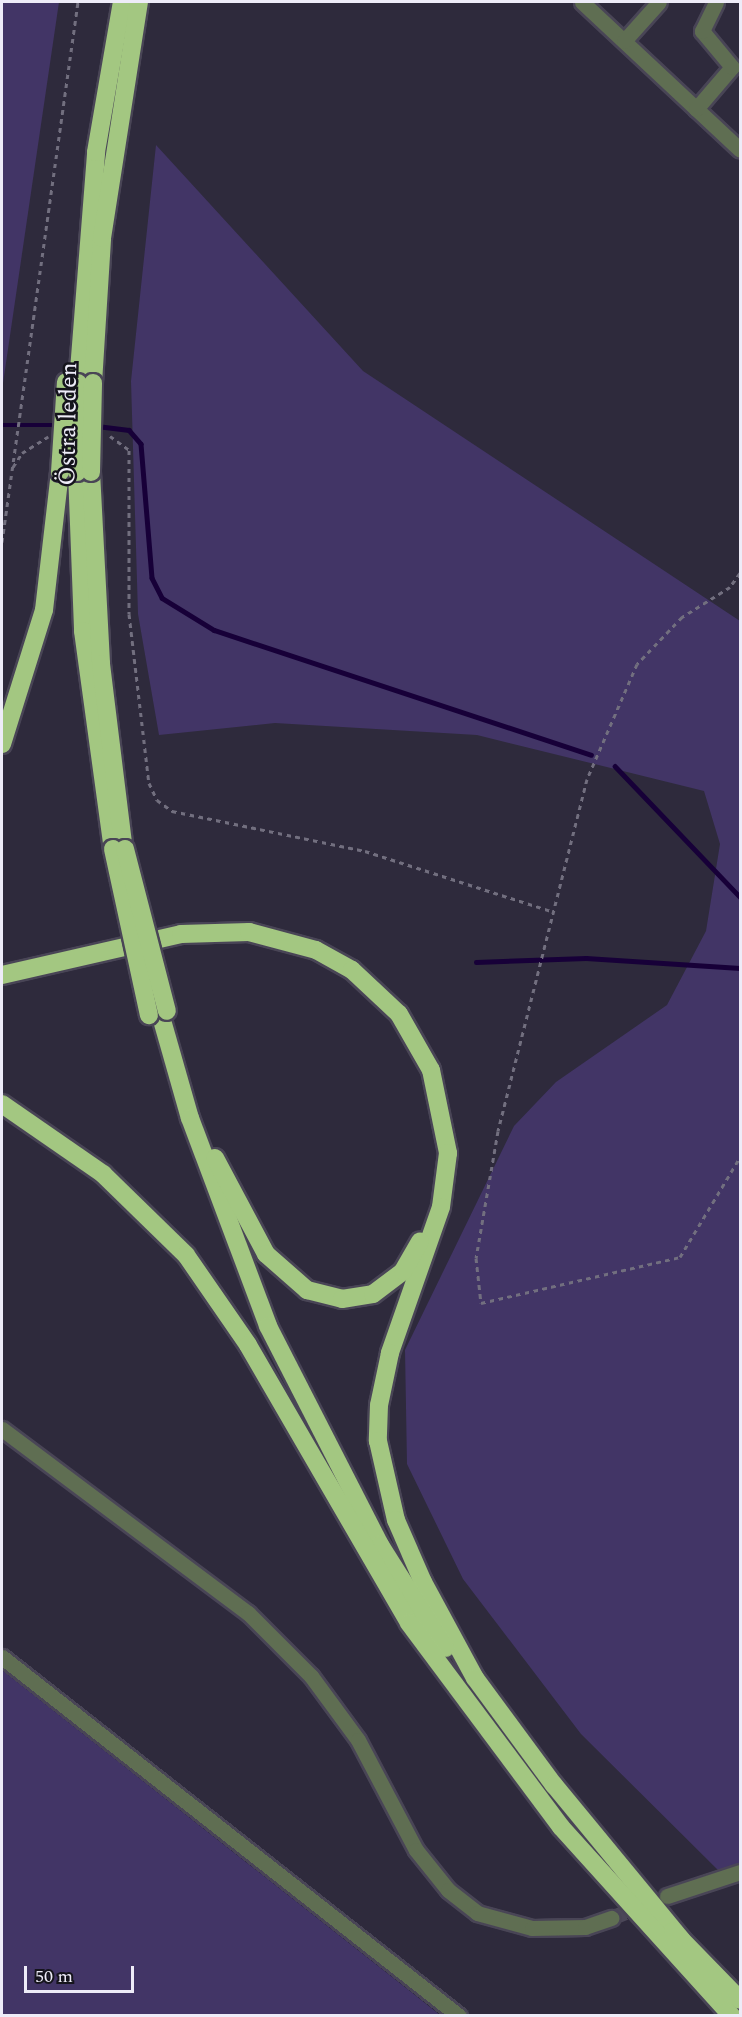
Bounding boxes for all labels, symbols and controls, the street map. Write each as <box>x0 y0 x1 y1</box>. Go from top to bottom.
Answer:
street label: Östra leden <box>54 362 84 486</box>
scale bar <box>27 1954 136 1992</box>
text: 50 m <box>35 1963 73 1990</box>

